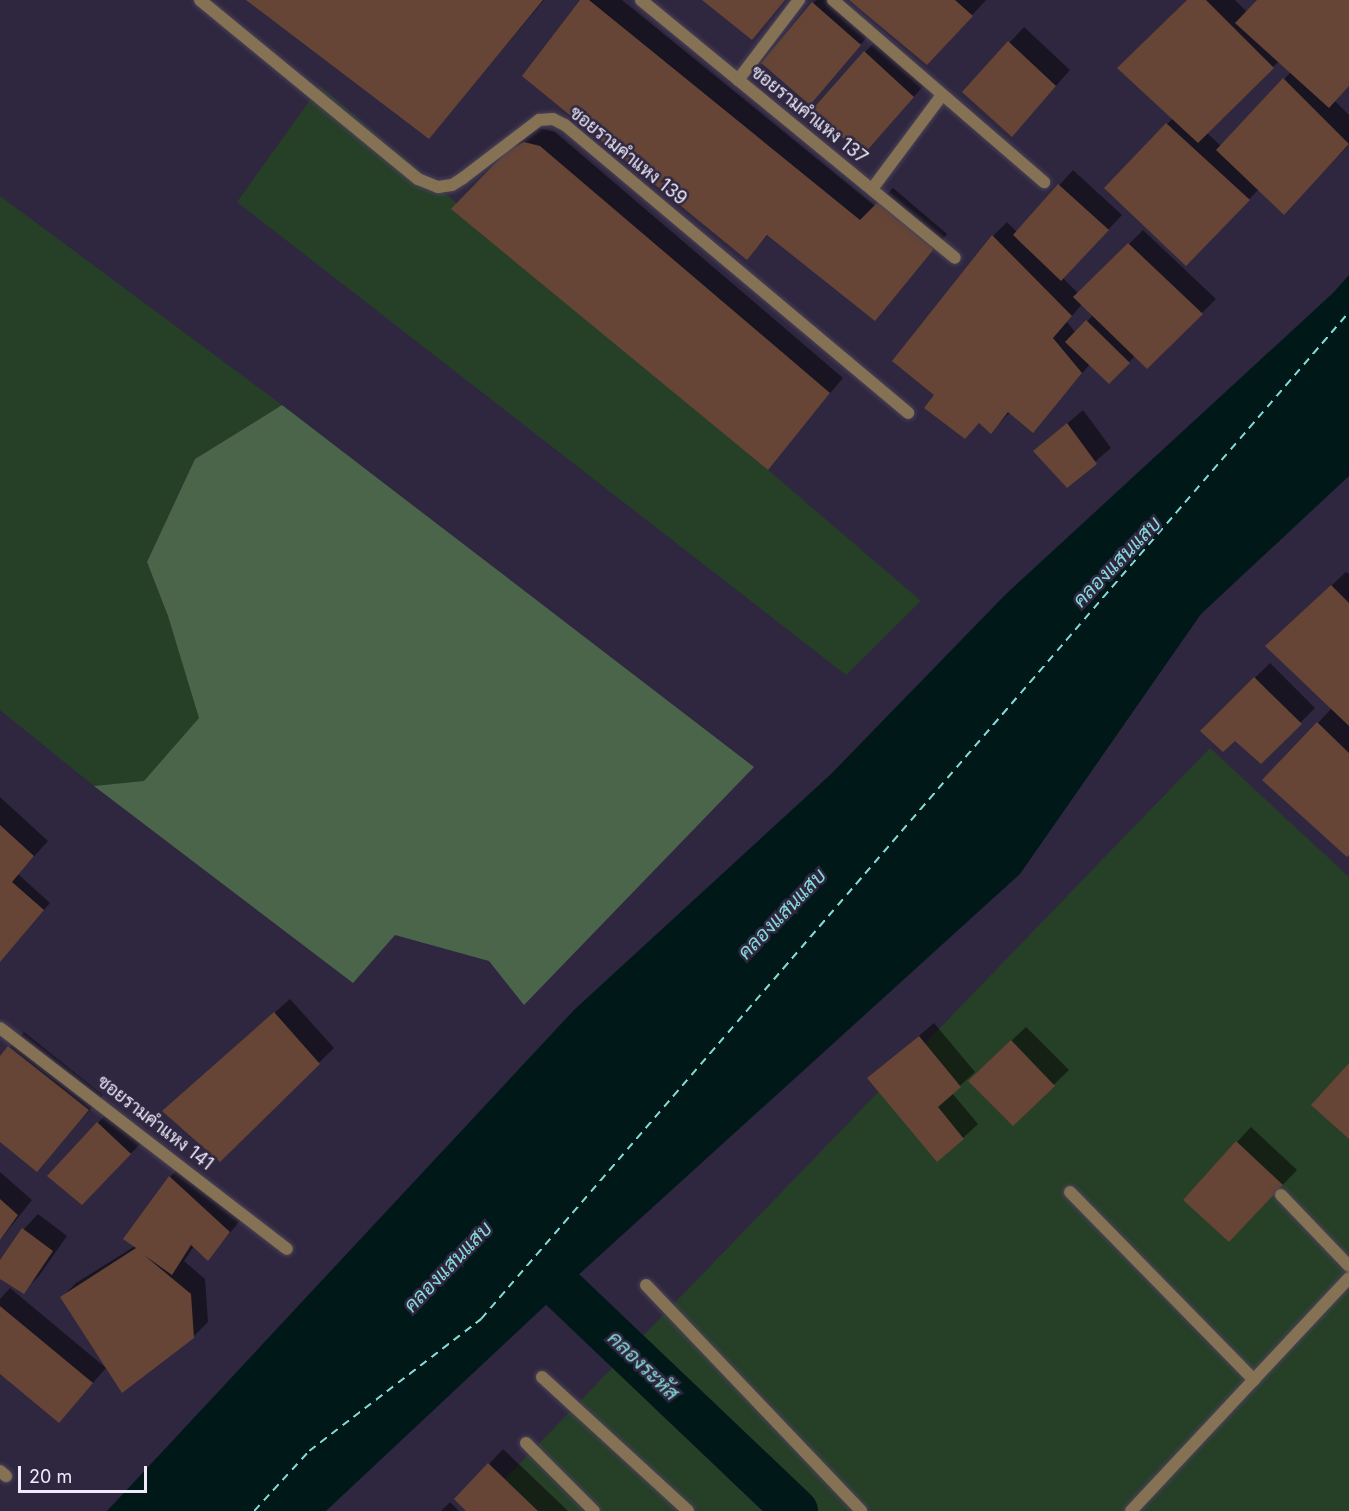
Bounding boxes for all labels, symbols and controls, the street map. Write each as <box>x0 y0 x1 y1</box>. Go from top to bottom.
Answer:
street label: ซอยรามคำแหง 137 <box>746 61 872 169</box>
street label: ซอยรามคำแหง 139 <box>565 102 691 210</box>
water label: คลองแสนแสบ <box>1068 512 1166 612</box>
water label: คลองแสนแสบ <box>733 864 831 964</box>
street label: ซอยรามคำแหง 141 <box>93 1071 217 1175</box>
water label: คลองแสนแสบ <box>399 1217 497 1317</box>
water label: คลองระหัส <box>603 1326 683 1406</box>
scale bar <box>21 1454 150 1492</box>
text: 20 m <box>29 1466 72 1487</box>

